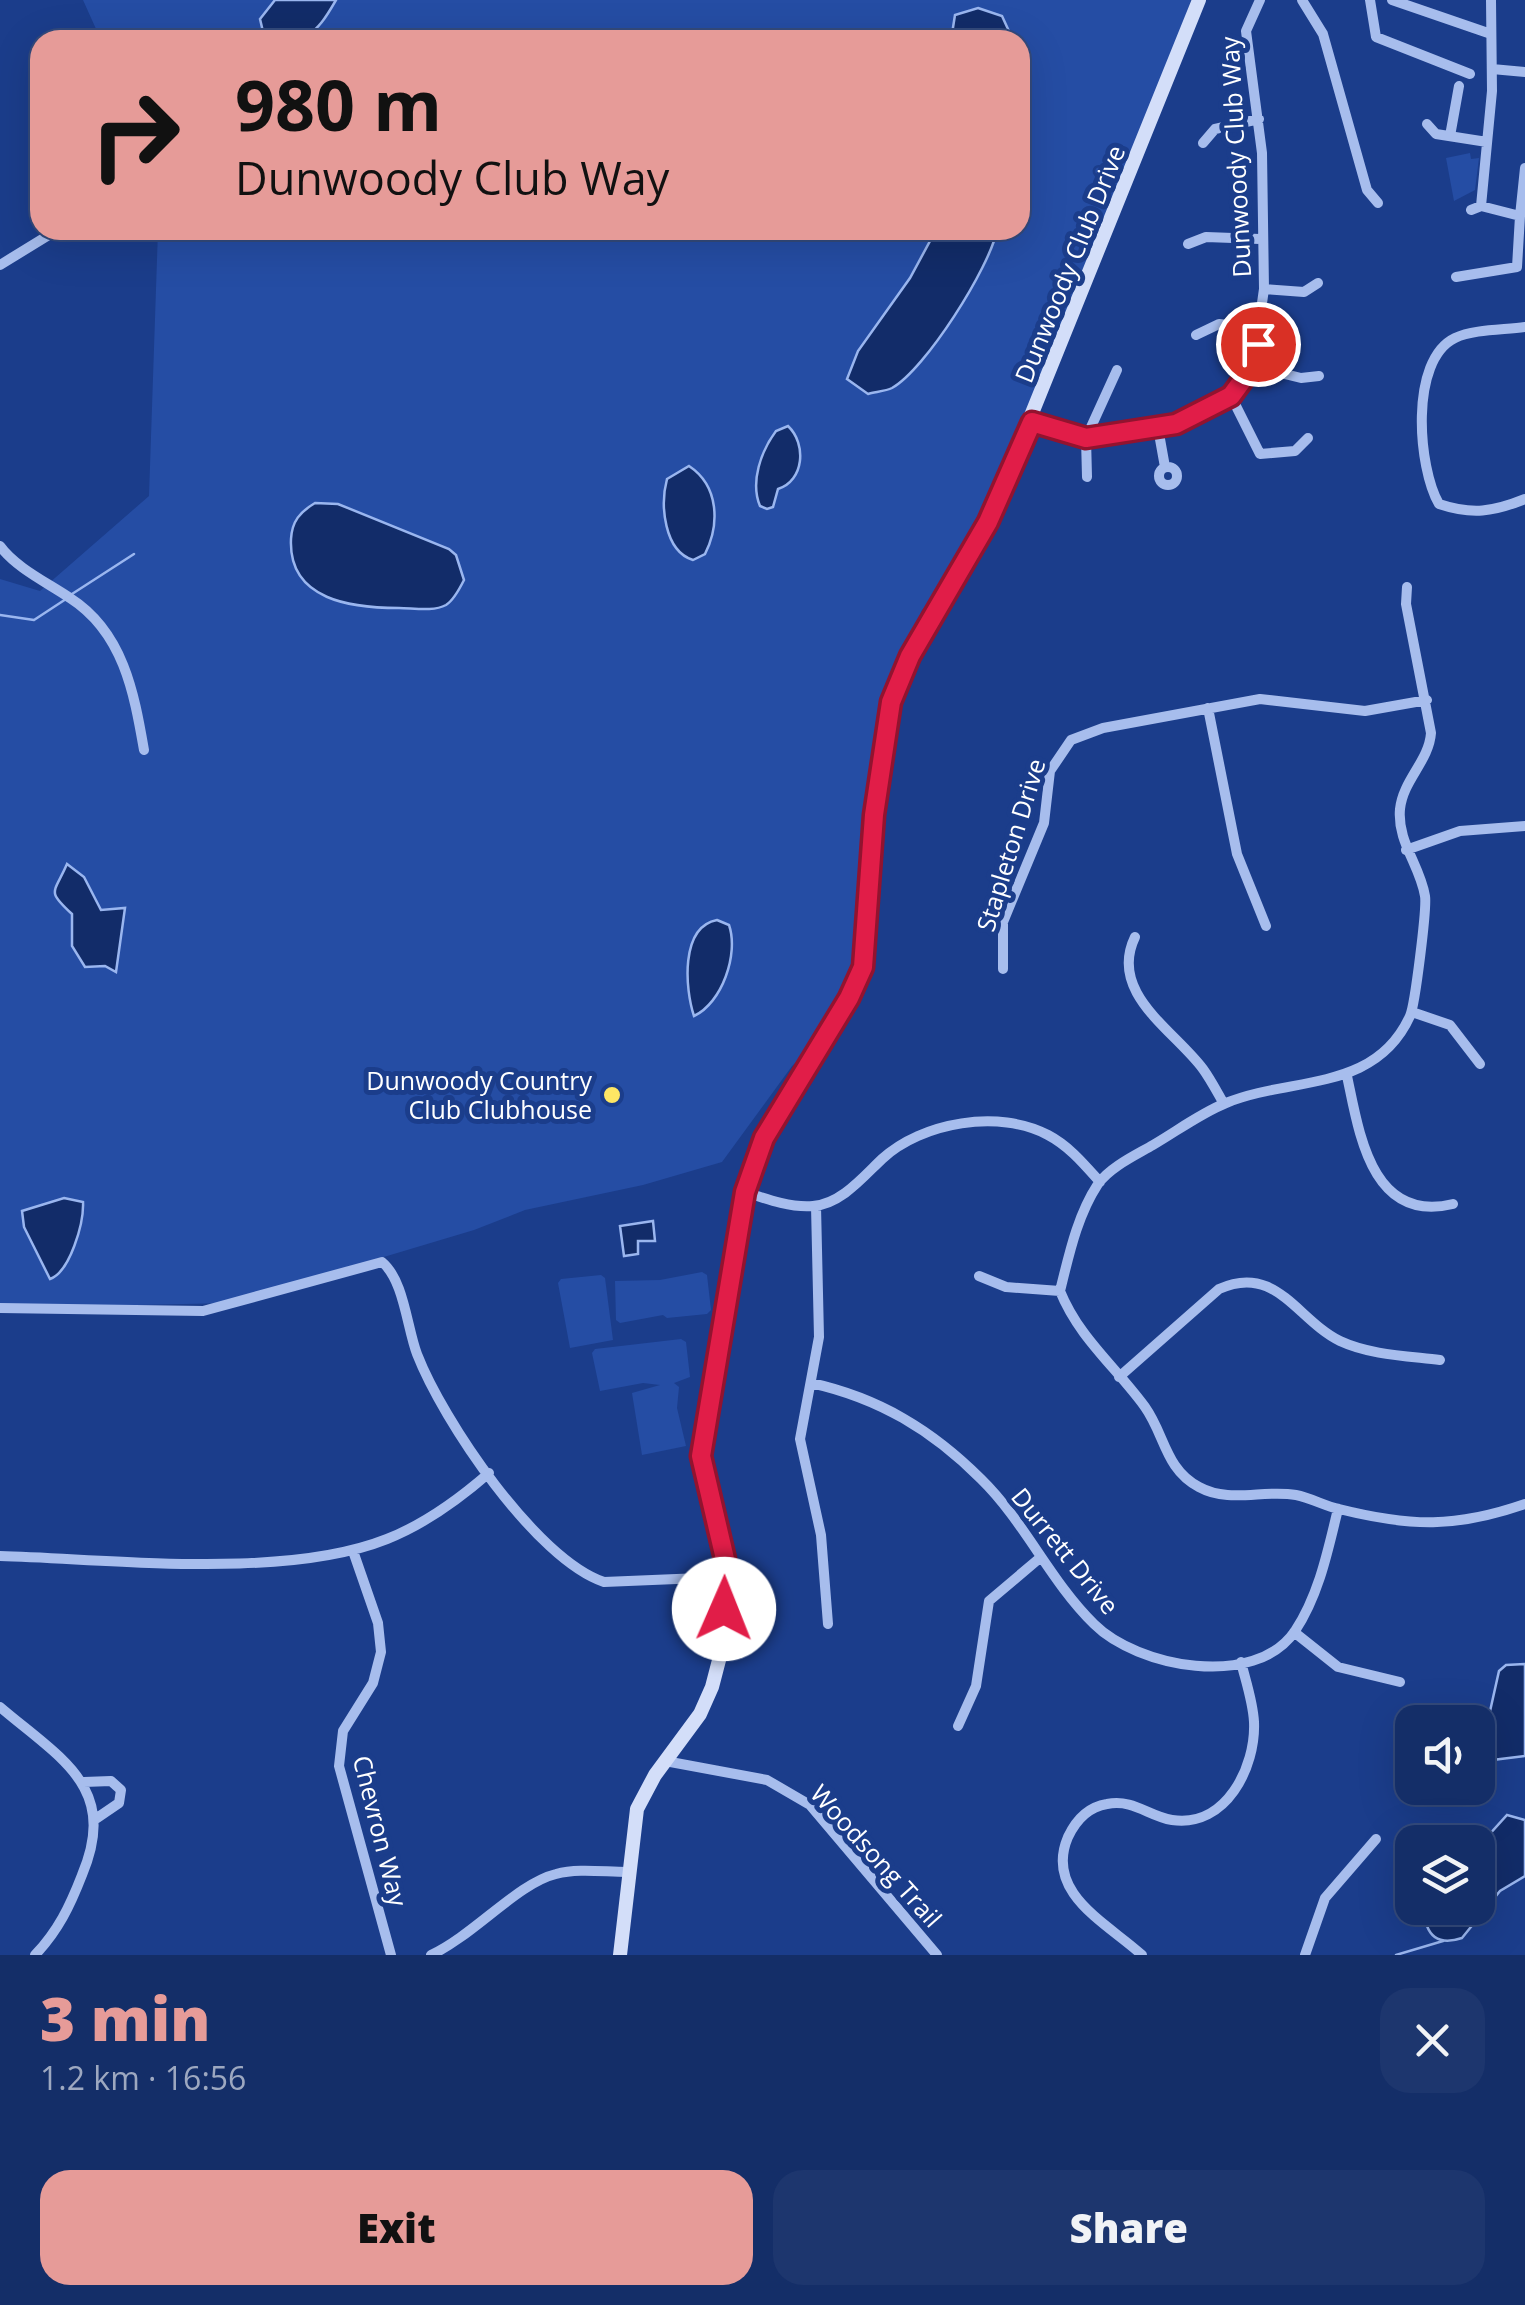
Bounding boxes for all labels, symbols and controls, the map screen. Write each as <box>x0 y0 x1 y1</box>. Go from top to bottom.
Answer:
street label: Dunwoody Club Way <box>1212 35 1258 278</box>
text: 980 m <box>235 56 442 152</box>
icon: right <box>70 70 200 200</box>
street label: Dunwoody Club Drive <box>1006 140 1132 387</box>
text: Dunwoody Club Way <box>235 147 669 208</box>
pin <box>1216 302 1301 387</box>
icon: arrive <box>1231 317 1286 372</box>
street label: Stapleton Drive <box>968 754 1052 935</box>
place label: Dunwoody Country Club Clubhouse <box>366 1063 592 1126</box>
marker: Dunwoody Country Club Clubhouse <box>601 1084 623 1106</box>
street label: Durrett Drive <box>1004 1480 1127 1621</box>
position arrow <box>672 1557 776 1661</box>
map controls <box>1395 1705 1495 1925</box>
button: sound <box>1395 1705 1495 1805</box>
street label: Chevron Way <box>346 1752 416 1910</box>
street label: Woodsong Trail <box>803 1777 950 1934</box>
button: layers <box>1395 1825 1495 1925</box>
text: 3 min <box>40 1977 210 2059</box>
button: close <box>1380 1988 1485 2093</box>
text: 1.2 km · 16:56 <box>40 2056 246 2099</box>
button: Exit <box>40 2170 753 2285</box>
button: Share <box>773 2170 1485 2285</box>

